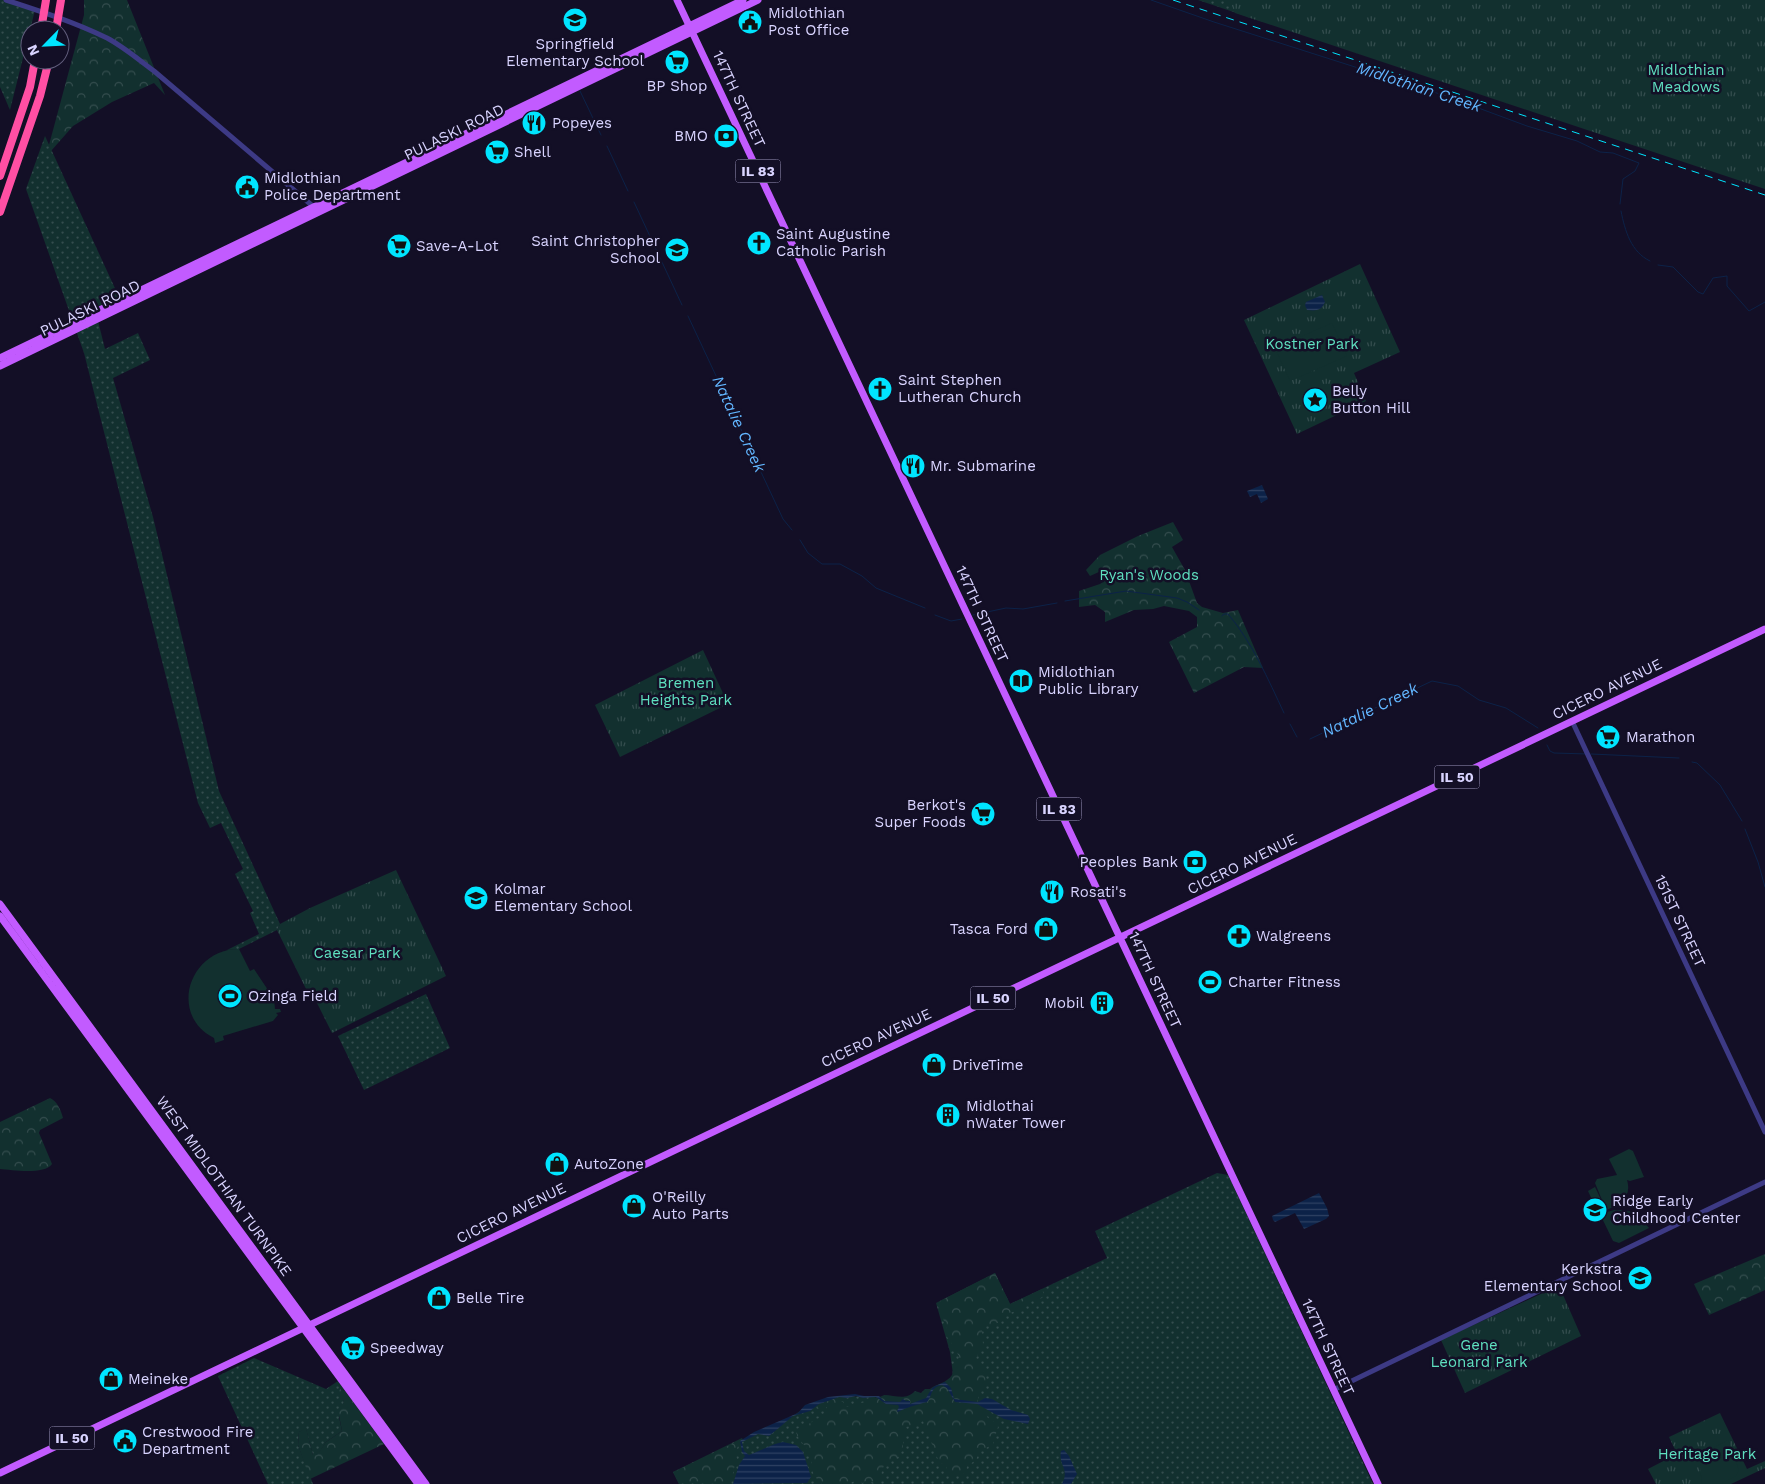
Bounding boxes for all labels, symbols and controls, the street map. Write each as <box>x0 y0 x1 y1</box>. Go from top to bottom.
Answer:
place label: Midlothian Post Office <box>768 4 849 39</box>
school or university icon: Springfield Elementary School <box>562 7 588 33</box>
public building icon: Midlothian Post Office <box>737 9 763 35</box>
north arrow <box>20 20 70 70</box>
place label: Springfield Elementary School <box>506 35 645 70</box>
text: N <box>24 42 43 58</box>
street label: 147TH STREET <box>709 48 769 150</box>
supermarket icon: BP Shop <box>664 49 690 75</box>
water label: Midlothian Creek <box>1354 58 1485 117</box>
park label: Midlothian Meadows <box>1648 61 1725 96</box>
place label: BP Shop <box>646 77 708 95</box>
street label: PULASKI ROAD <box>401 100 507 164</box>
restaurant icon: Popeyes <box>521 110 547 136</box>
place label: Popeyes <box>552 114 612 132</box>
bank icon: BMO <box>713 123 739 149</box>
place label: BMO <box>674 127 708 145</box>
supermarket icon: Shell <box>484 139 510 165</box>
place label: Shell <box>514 143 551 161</box>
road number: IL 83 <box>736 160 780 182</box>
place label: Midlothian Police Department <box>264 169 401 204</box>
public building icon: Midlothian Police Department <box>234 174 260 200</box>
place label: Saint Augustine Catholic Parish <box>776 225 890 260</box>
church icon: Saint Augustine Catholic Parish <box>746 230 772 256</box>
place label: Saint Christopher School <box>531 232 660 267</box>
supermarket icon: Save-A-Lot <box>386 233 412 259</box>
place label: Save-A-Lot <box>416 237 499 255</box>
school or university icon: Saint Christopher School <box>664 237 690 263</box>
street label: PULASKI ROAD <box>37 276 143 340</box>
park label: Kostner Park <box>1265 335 1359 353</box>
place label: Saint Stephen Lutheran Church <box>898 371 1021 406</box>
water label: Natalie Creek <box>708 373 770 477</box>
church icon: Saint Stephen Lutheran Church <box>867 376 893 402</box>
place label: Belly Button Hill <box>1332 382 1411 417</box>
place icon: Belly Button Hill <box>1302 387 1328 413</box>
restaurant icon: Mr. Submarine <box>900 453 926 479</box>
place label: Mr. Submarine <box>930 457 1036 475</box>
street label: 147TH STREET <box>952 563 1012 665</box>
park label: Ryan's Woods <box>1099 566 1199 584</box>
street label: CICERO AVENUE <box>1549 655 1665 723</box>
place label: Midlothian Public Library <box>1038 663 1139 698</box>
library icon: Midlothian Public Library <box>1008 668 1034 694</box>
park label: Bremen Heights Park <box>640 674 733 709</box>
water label: Natalie Creek <box>1319 678 1422 741</box>
supermarket icon: Marathon <box>1595 724 1621 750</box>
place label: Marathon <box>1626 728 1695 746</box>
road number: IL 50 <box>1434 766 1480 789</box>
place label: Berkot's Super Foods <box>875 796 966 831</box>
road number: IL 83 <box>1036 798 1082 821</box>
supermarket icon: Berkot's Super Foods <box>970 801 996 827</box>
street label: CICERO AVENUE <box>1184 830 1300 898</box>
bank icon: Peoples Bank <box>1182 849 1208 875</box>
place label: Peoples Bank <box>1080 853 1178 871</box>
street label: 151ST STREET <box>1651 872 1709 970</box>
restaurant icon: Rosati's <box>1039 879 1065 905</box>
place label: Kolmar Elementary School <box>494 880 633 915</box>
place label: Rosati's <box>1070 883 1126 901</box>
school or university icon: Kolmar Elementary School <box>463 885 489 911</box>
shop icon: Tasca Ford <box>1033 916 1059 942</box>
place label: Tasca Ford <box>950 920 1028 938</box>
pharmacy icon: Walgreens <box>1226 923 1252 949</box>
place label: Walgreens <box>1256 927 1331 945</box>
street label: 147TH STREET <box>1125 929 1185 1031</box>
park label: Caesar Park <box>314 944 401 962</box>
sports icon: Charter Fitness <box>1197 969 1223 995</box>
place label: Charter Fitness <box>1228 973 1341 991</box>
sports icon: Ozinga Field <box>217 983 243 1009</box>
road number: IL 50 <box>970 986 1016 1010</box>
place label: Ozinga Field <box>248 987 337 1005</box>
building icon: Mobil <box>1089 990 1115 1016</box>
place label: Mobil <box>1044 994 1084 1012</box>
street label: CICERO AVENUE <box>818 1005 934 1071</box>
shop icon: DriveTime <box>921 1052 947 1078</box>
place label: DriveTime <box>952 1056 1024 1074</box>
street label: WEST MIDLOTHIAN TURNPIKE <box>153 1092 295 1280</box>
place label: Midlothai nWater Tower <box>966 1097 1066 1132</box>
building icon: Midlothai nWater Tower <box>935 1102 961 1128</box>
shop icon: AutoZone <box>544 1151 570 1177</box>
place label: AutoZone <box>574 1155 644 1173</box>
street label: CICERO AVENUE <box>453 1179 569 1247</box>
place label: O'Reilly Auto Parts <box>652 1188 729 1223</box>
place label: Ridge Early Childhood Center <box>1612 1192 1741 1227</box>
shop icon: O'Reilly Auto Parts <box>621 1193 647 1219</box>
school or university icon: Ridge Early Childhood Center <box>1582 1197 1608 1223</box>
place label: Kerkstra Elementary School <box>1484 1260 1623 1295</box>
school or university icon: Kerkstra Elementary School <box>1627 1265 1653 1291</box>
shop icon: Belle Tire <box>426 1285 452 1311</box>
place label: Belle Tire <box>456 1289 524 1307</box>
street label: 147TH STREET <box>1298 1296 1358 1398</box>
supermarket icon: Speedway <box>340 1335 366 1361</box>
park label: Gene Leonard Park <box>1431 1336 1528 1371</box>
place label: Speedway <box>370 1339 444 1357</box>
shop icon: Meineke <box>98 1366 124 1392</box>
place label: Meineke <box>128 1370 188 1388</box>
place label: Crestwood Fire Department <box>142 1423 254 1458</box>
road number: IL 50 <box>50 1426 94 1450</box>
public building icon: Crestwood Fire Department <box>112 1428 138 1454</box>
park label: Heritage Park <box>1658 1445 1757 1463</box>

